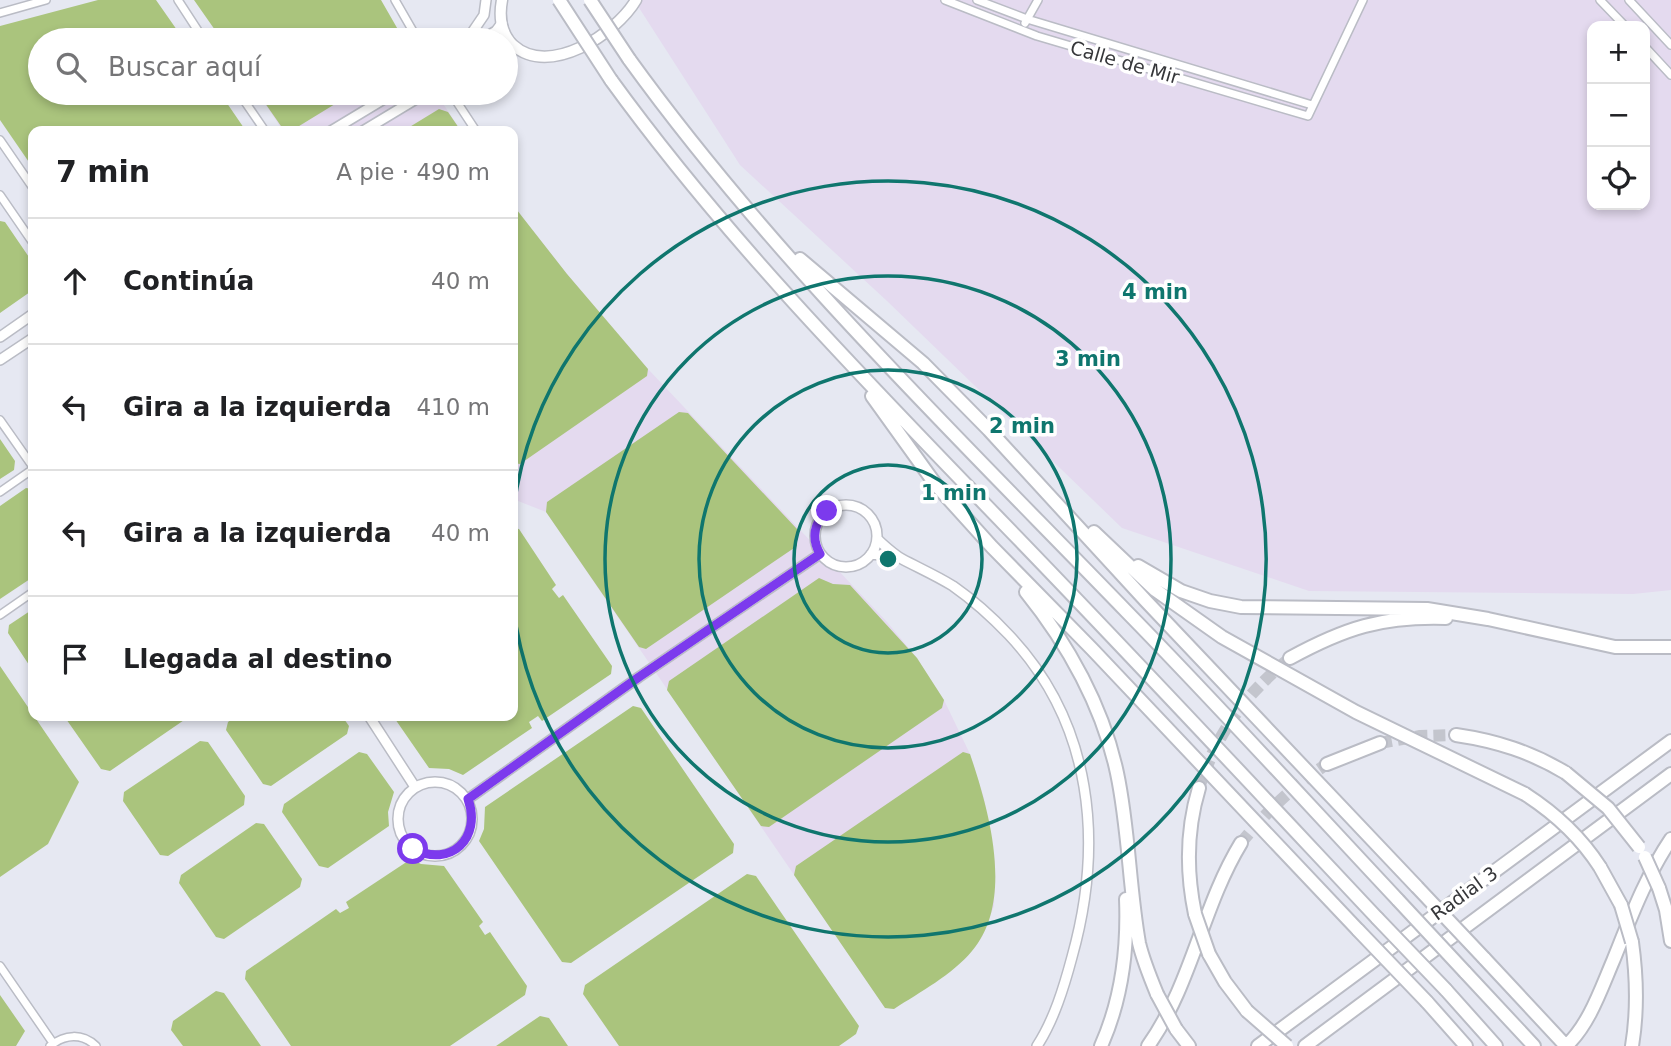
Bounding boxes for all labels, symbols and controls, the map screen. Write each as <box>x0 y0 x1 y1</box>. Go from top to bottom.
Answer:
map controls <box>1587 21 1650 210</box>
button: + <box>1587 21 1650 84</box>
search box <box>28 28 518 105</box>
street label: Calle de Mir <box>1068 36 1182 88</box>
icon: search <box>52 48 90 86</box>
text: Buscar aquí <box>108 52 261 82</box>
button: − <box>1587 84 1650 147</box>
button: locate <box>1587 147 1650 210</box>
text: 7 min <box>56 154 150 189</box>
text: A pie · 490 m <box>336 159 490 185</box>
icon: ahead <box>56 262 94 300</box>
text: Continúa <box>123 266 254 296</box>
text: 40 m <box>431 268 490 294</box>
text: 4 min <box>1122 280 1188 304</box>
text: 3 min <box>1055 347 1121 371</box>
icon: left <box>56 388 94 426</box>
text: Gira a la izquierda <box>123 392 391 422</box>
text: 410 m <box>416 394 490 420</box>
text: 2 min <box>989 414 1055 438</box>
text: 1 min <box>921 481 987 505</box>
route end <box>811 495 842 526</box>
icon: left <box>56 514 94 552</box>
text: Gira a la izquierda <box>123 518 391 548</box>
text: 40 m <box>431 520 490 546</box>
centre of rings <box>876 547 900 571</box>
icon: arrive <box>56 640 94 678</box>
text: Llegada al destino <box>123 644 392 674</box>
route start <box>397 833 428 864</box>
street label: Radial 3 <box>1426 862 1502 924</box>

